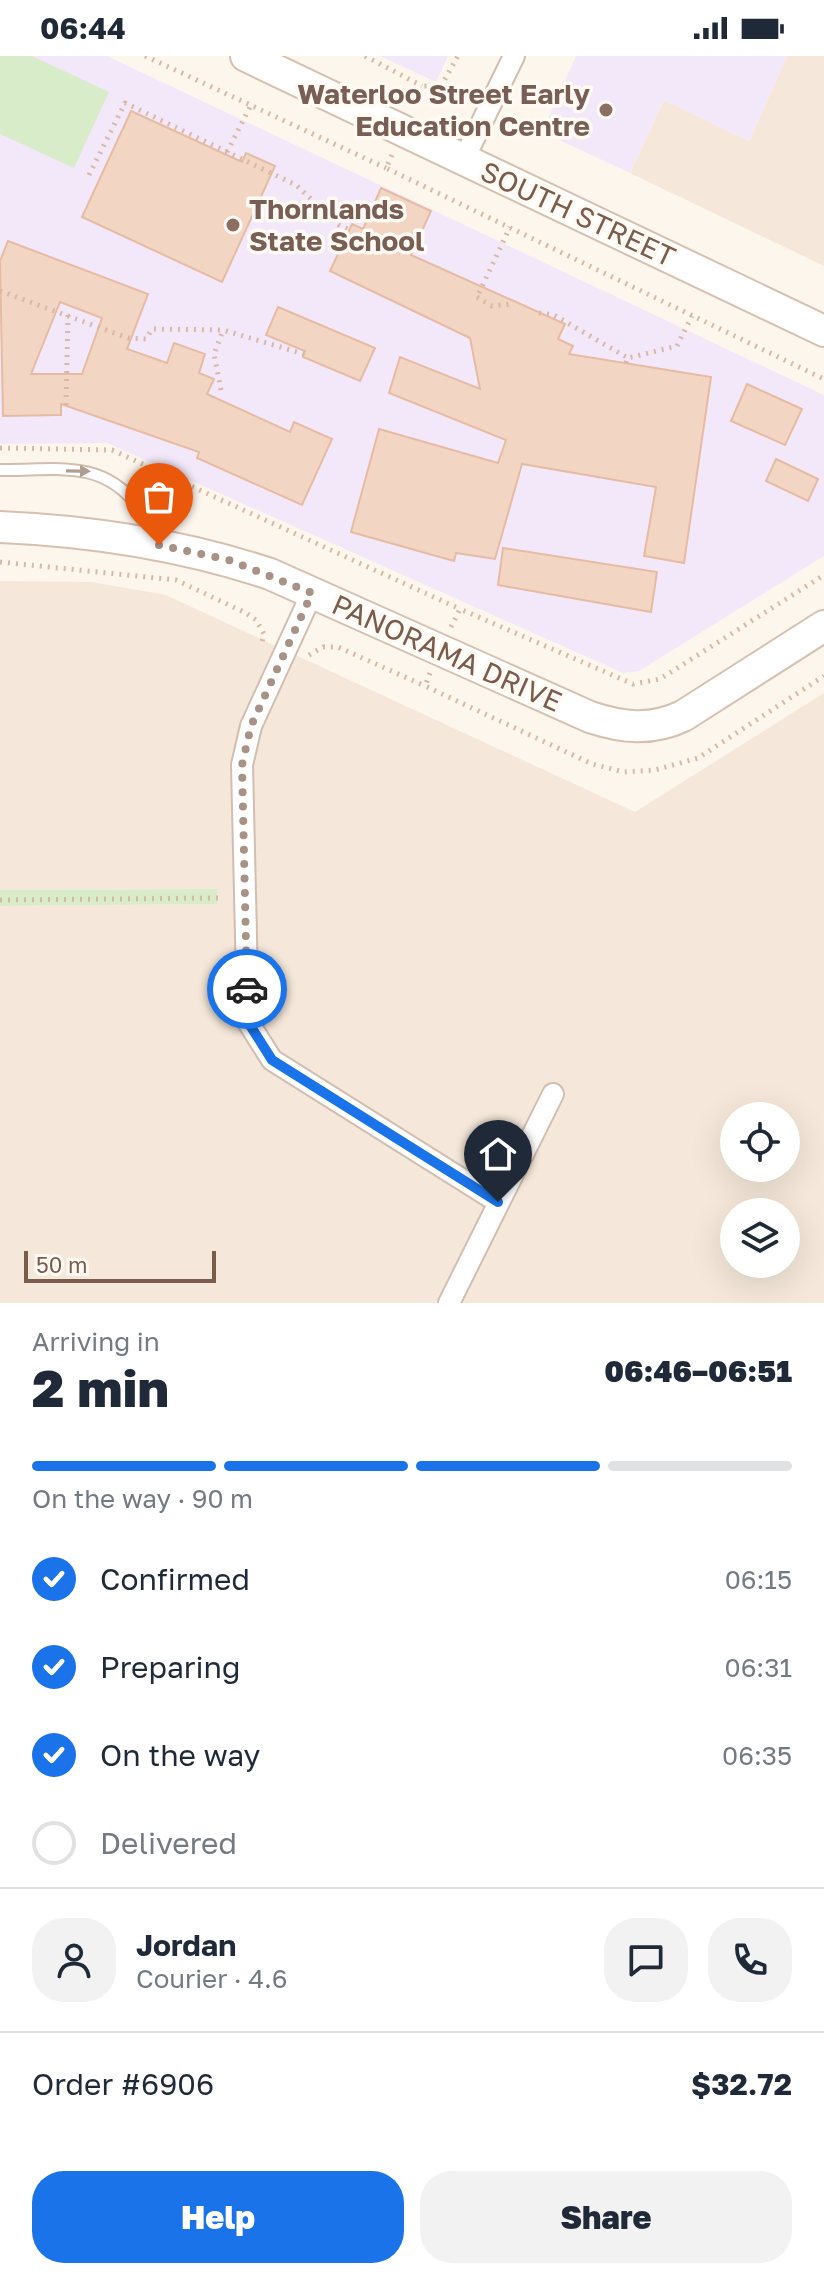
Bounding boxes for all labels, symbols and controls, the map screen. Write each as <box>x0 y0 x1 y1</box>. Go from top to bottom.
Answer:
text: 06:44 <box>40 10 126 46</box>
place label: Waterloo Street Early Education Centre <box>297 77 590 142</box>
marker: Waterloo Street Early Education Centre <box>597 101 615 119</box>
street label: SOUTH STREET <box>476 154 681 273</box>
place label: Thornlands State School <box>249 192 424 257</box>
marker: Thornlands State School <box>224 216 242 234</box>
pin <box>125 463 193 545</box>
one-way arrow <box>66 465 91 477</box>
icon: bag <box>137 475 181 519</box>
street label: PANORAMA DRIVE <box>327 587 567 718</box>
courier <box>207 949 287 1029</box>
icon: car <box>225 967 269 1011</box>
map controls <box>720 1102 800 1278</box>
button: locate <box>720 1102 800 1182</box>
pin <box>464 1120 532 1202</box>
icon: home <box>476 1132 520 1176</box>
button: layers <box>720 1198 800 1278</box>
scale bar <box>24 1247 216 1283</box>
text: 50 m <box>36 1251 87 1278</box>
text: Arriving in <box>32 1326 160 1357</box>
text: 06:46–06:51 <box>604 1353 792 1389</box>
text: 2 min <box>32 1356 169 1418</box>
text: On the way · 90 m <box>32 1483 253 1514</box>
icon: check <box>32 1557 76 1601</box>
text: Confirmed <box>100 1561 250 1597</box>
text: 06:15 <box>725 1564 792 1595</box>
icon: check <box>32 1645 76 1689</box>
text: Preparing <box>100 1649 241 1685</box>
text: 06:31 <box>725 1652 792 1683</box>
icon: check <box>32 1733 76 1777</box>
text: On the way <box>100 1737 260 1773</box>
text: 06:35 <box>722 1740 792 1771</box>
text: Delivered <box>100 1825 237 1861</box>
button: person <box>32 1918 116 2002</box>
button: chat <box>604 1918 688 2002</box>
button: phone <box>708 1918 792 2002</box>
text: Jordan <box>136 1927 236 1963</box>
text: Courier · 4.6 <box>136 1963 288 1994</box>
text: Order #6906 <box>32 2066 214 2102</box>
text: $32.72 <box>691 2066 792 2102</box>
button: Help <box>32 2171 404 2263</box>
button: Share <box>420 2171 792 2263</box>

